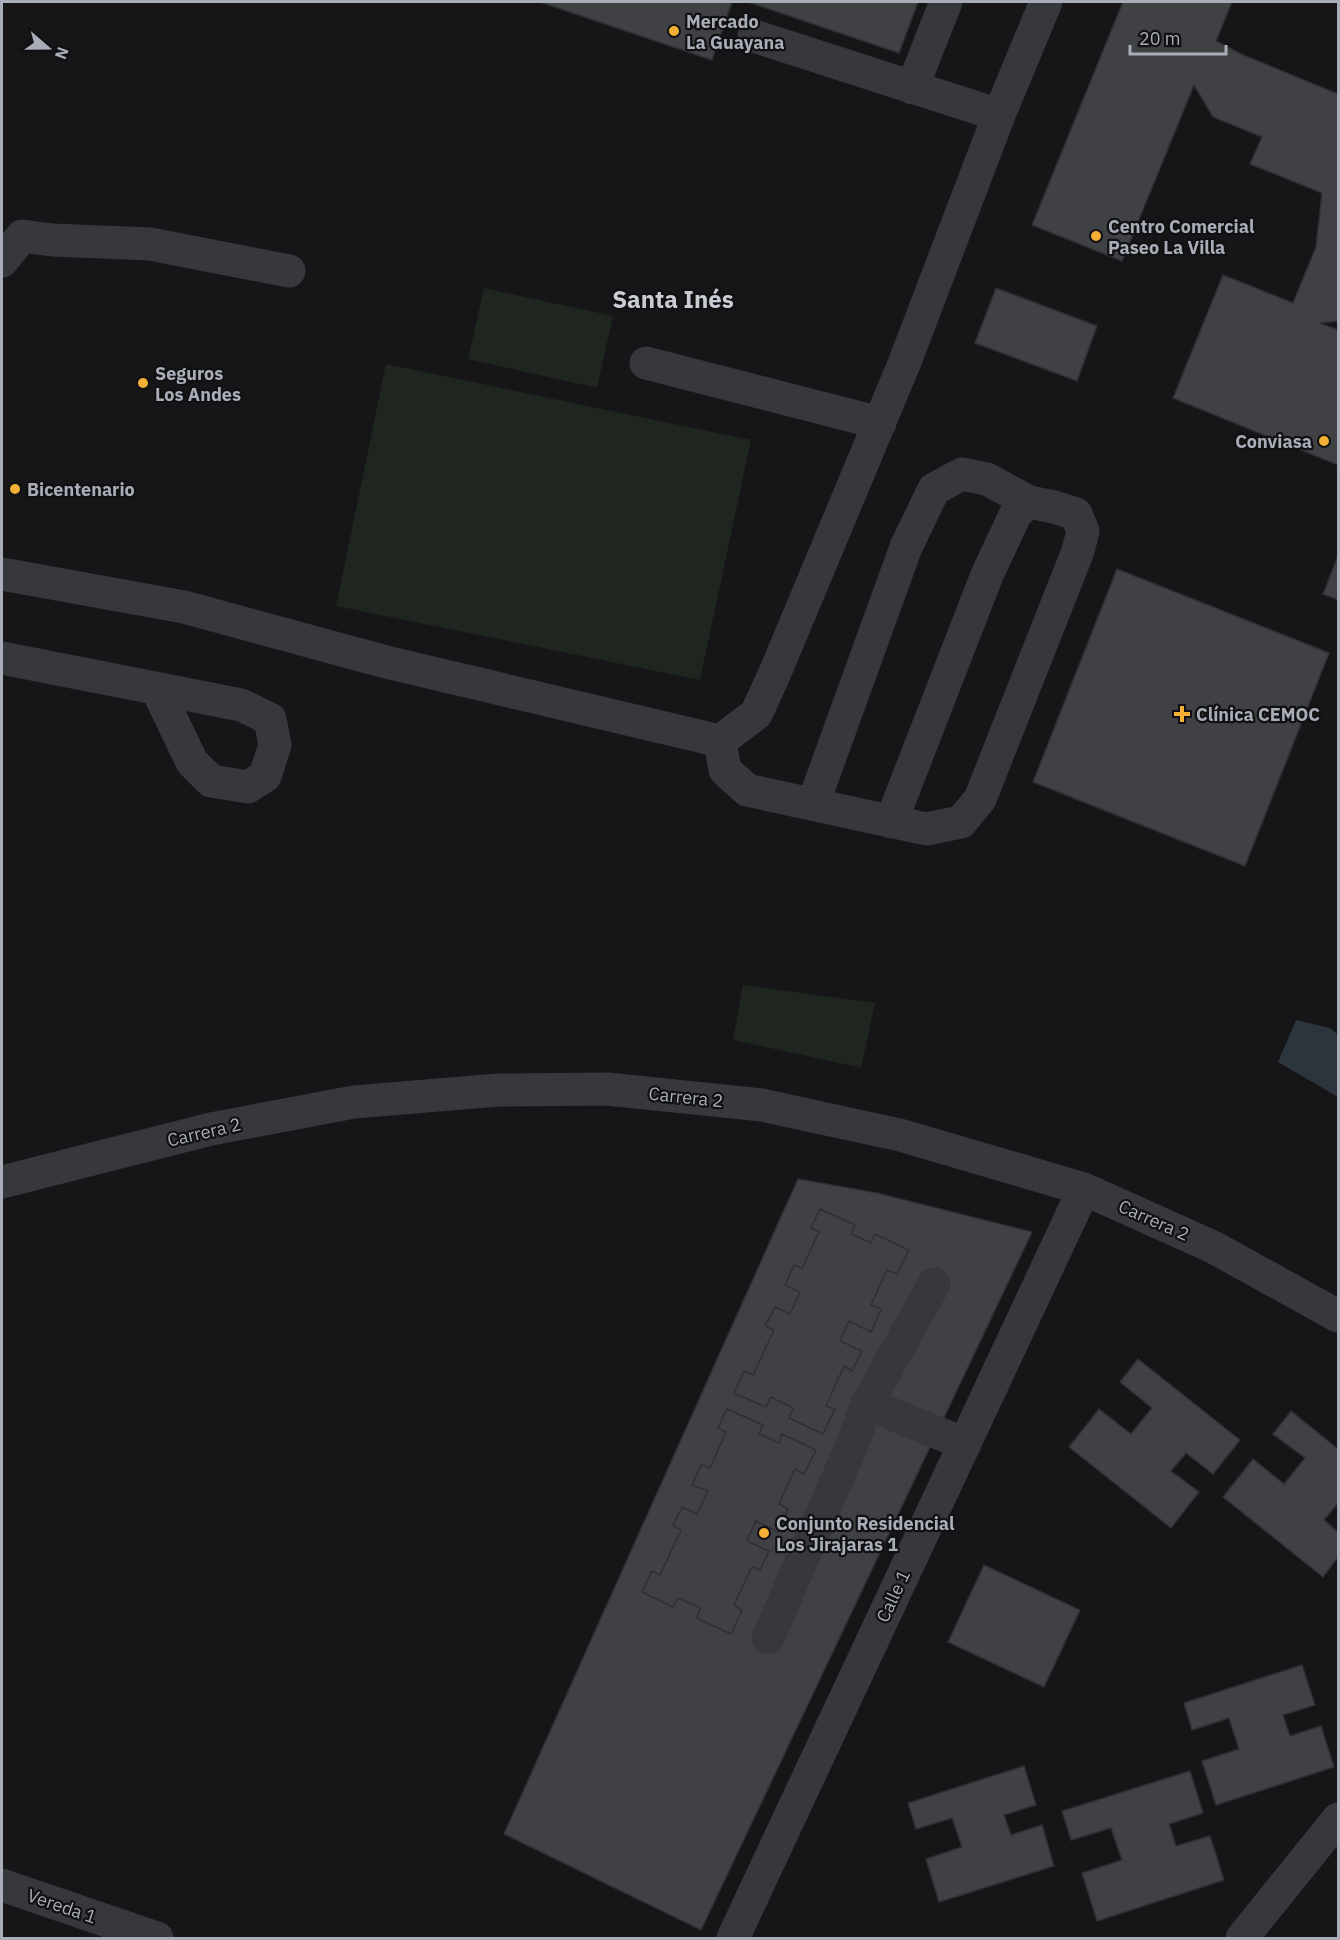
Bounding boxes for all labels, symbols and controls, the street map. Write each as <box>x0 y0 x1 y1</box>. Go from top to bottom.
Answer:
place label: Mercado La Guayana <box>686 10 784 54</box>
north arrow <box>18 18 78 78</box>
scale bar <box>1130 18 1226 56</box>
marker: Mercado La Guayana <box>667 24 681 38</box>
text: 20 m <box>1139 27 1181 50</box>
text: N <box>51 44 73 62</box>
place label: Centro Comercial Paseo La Villa <box>1108 215 1255 259</box>
marker: Centro Comercial Paseo La Villa <box>1089 229 1103 243</box>
district label: Santa Inés <box>612 283 734 315</box>
place label: Seguros Los Andes <box>155 362 241 406</box>
marker: Seguros Los Andes <box>136 376 150 390</box>
place label: Conviasa <box>1235 430 1312 453</box>
marker: Conviasa <box>1317 434 1331 448</box>
place label: Bicentenario <box>27 478 135 501</box>
marker: Bicentenario <box>8 482 22 496</box>
place label: Clínica CEMOC <box>1196 703 1320 726</box>
marker: Clínica CEMOC <box>1173 705 1191 723</box>
street label: Carrera 2 <box>648 1082 724 1112</box>
street label: Carrera 2 <box>165 1112 243 1152</box>
street label: Carrera 2 <box>1115 1194 1193 1246</box>
place label: Conjunto Residencial Los Jirajaras 1 <box>776 1512 955 1556</box>
marker: Conjunto Residencial Los Jirajaras 1 <box>757 1526 771 1540</box>
street label: Calle 1 <box>871 1566 915 1626</box>
street label: Vereda 1 <box>24 1883 100 1929</box>

